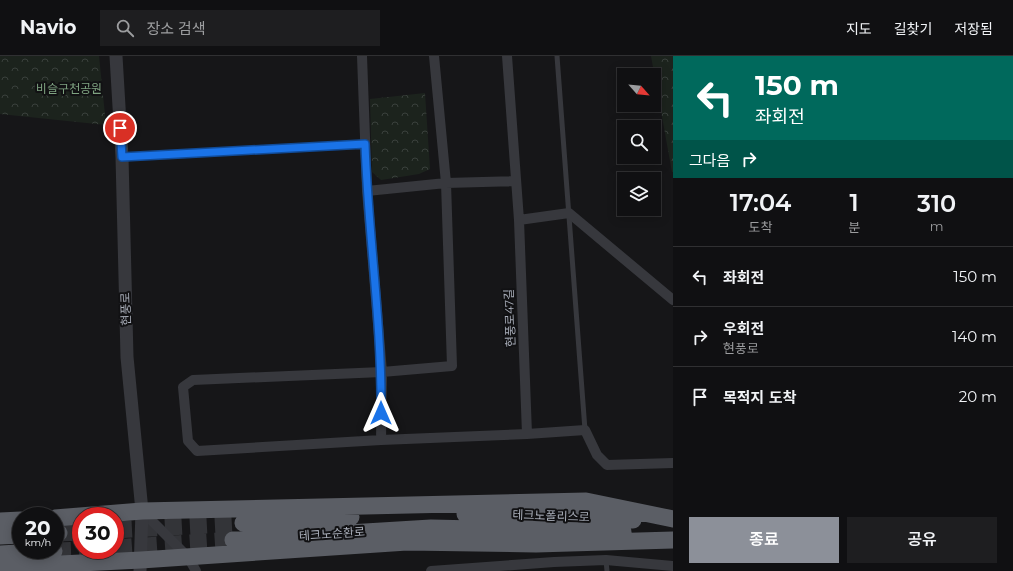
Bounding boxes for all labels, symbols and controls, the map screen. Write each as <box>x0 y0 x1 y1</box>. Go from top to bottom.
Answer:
search box <box>100 10 380 46</box>
text: Navio <box>20 16 76 39</box>
icon: search <box>114 17 136 39</box>
text: 장소 검색 <box>146 19 206 38</box>
text: 지도 <box>846 20 872 38</box>
text: 길찾기 <box>894 20 932 38</box>
text: 저장됨 <box>954 20 993 38</box>
north arrow <box>617 68 661 112</box>
map controls <box>617 68 661 216</box>
text: 150 m <box>755 68 839 102</box>
icon: left <box>689 72 741 124</box>
park label: 비슬구천공원 <box>36 81 102 96</box>
text: 좌회전 <box>755 106 805 128</box>
pin <box>103 111 137 145</box>
icon: arrive <box>109 117 131 139</box>
button: search <box>617 120 661 164</box>
icon: right <box>738 148 760 170</box>
text: 그다음 <box>689 151 730 170</box>
button: layers <box>617 172 661 216</box>
text: 17:04 <box>730 188 791 217</box>
text: 1 <box>850 188 859 217</box>
text: 310 <box>917 189 956 218</box>
text: m <box>930 218 943 234</box>
text: 도착 <box>749 219 773 235</box>
text: 분 <box>848 219 860 235</box>
icon: left <box>689 266 711 288</box>
text: 150 m <box>953 267 997 286</box>
text: 좌회전 <box>723 268 764 287</box>
street label: 현풍로47길 <box>501 288 518 348</box>
street label: 현풍로 <box>117 292 134 326</box>
text: 우회전 <box>723 319 764 338</box>
icon: right <box>689 326 711 348</box>
text: 140 m <box>952 327 997 346</box>
text: 현풍로 <box>723 340 759 356</box>
icon: arrive <box>689 386 711 408</box>
text: 20 m <box>959 387 997 406</box>
text: 목적지 도착 <box>723 388 796 407</box>
position arrow <box>360 392 402 434</box>
speed limit sign: 30 <box>72 507 124 559</box>
street label: 테크노폴리스로 <box>512 507 590 524</box>
text: 20 <box>25 516 51 540</box>
button: 종료 <box>689 517 839 563</box>
button: 공유 <box>847 517 997 563</box>
street label: 테크노순환로 <box>298 524 366 543</box>
text: km/h <box>25 536 51 549</box>

